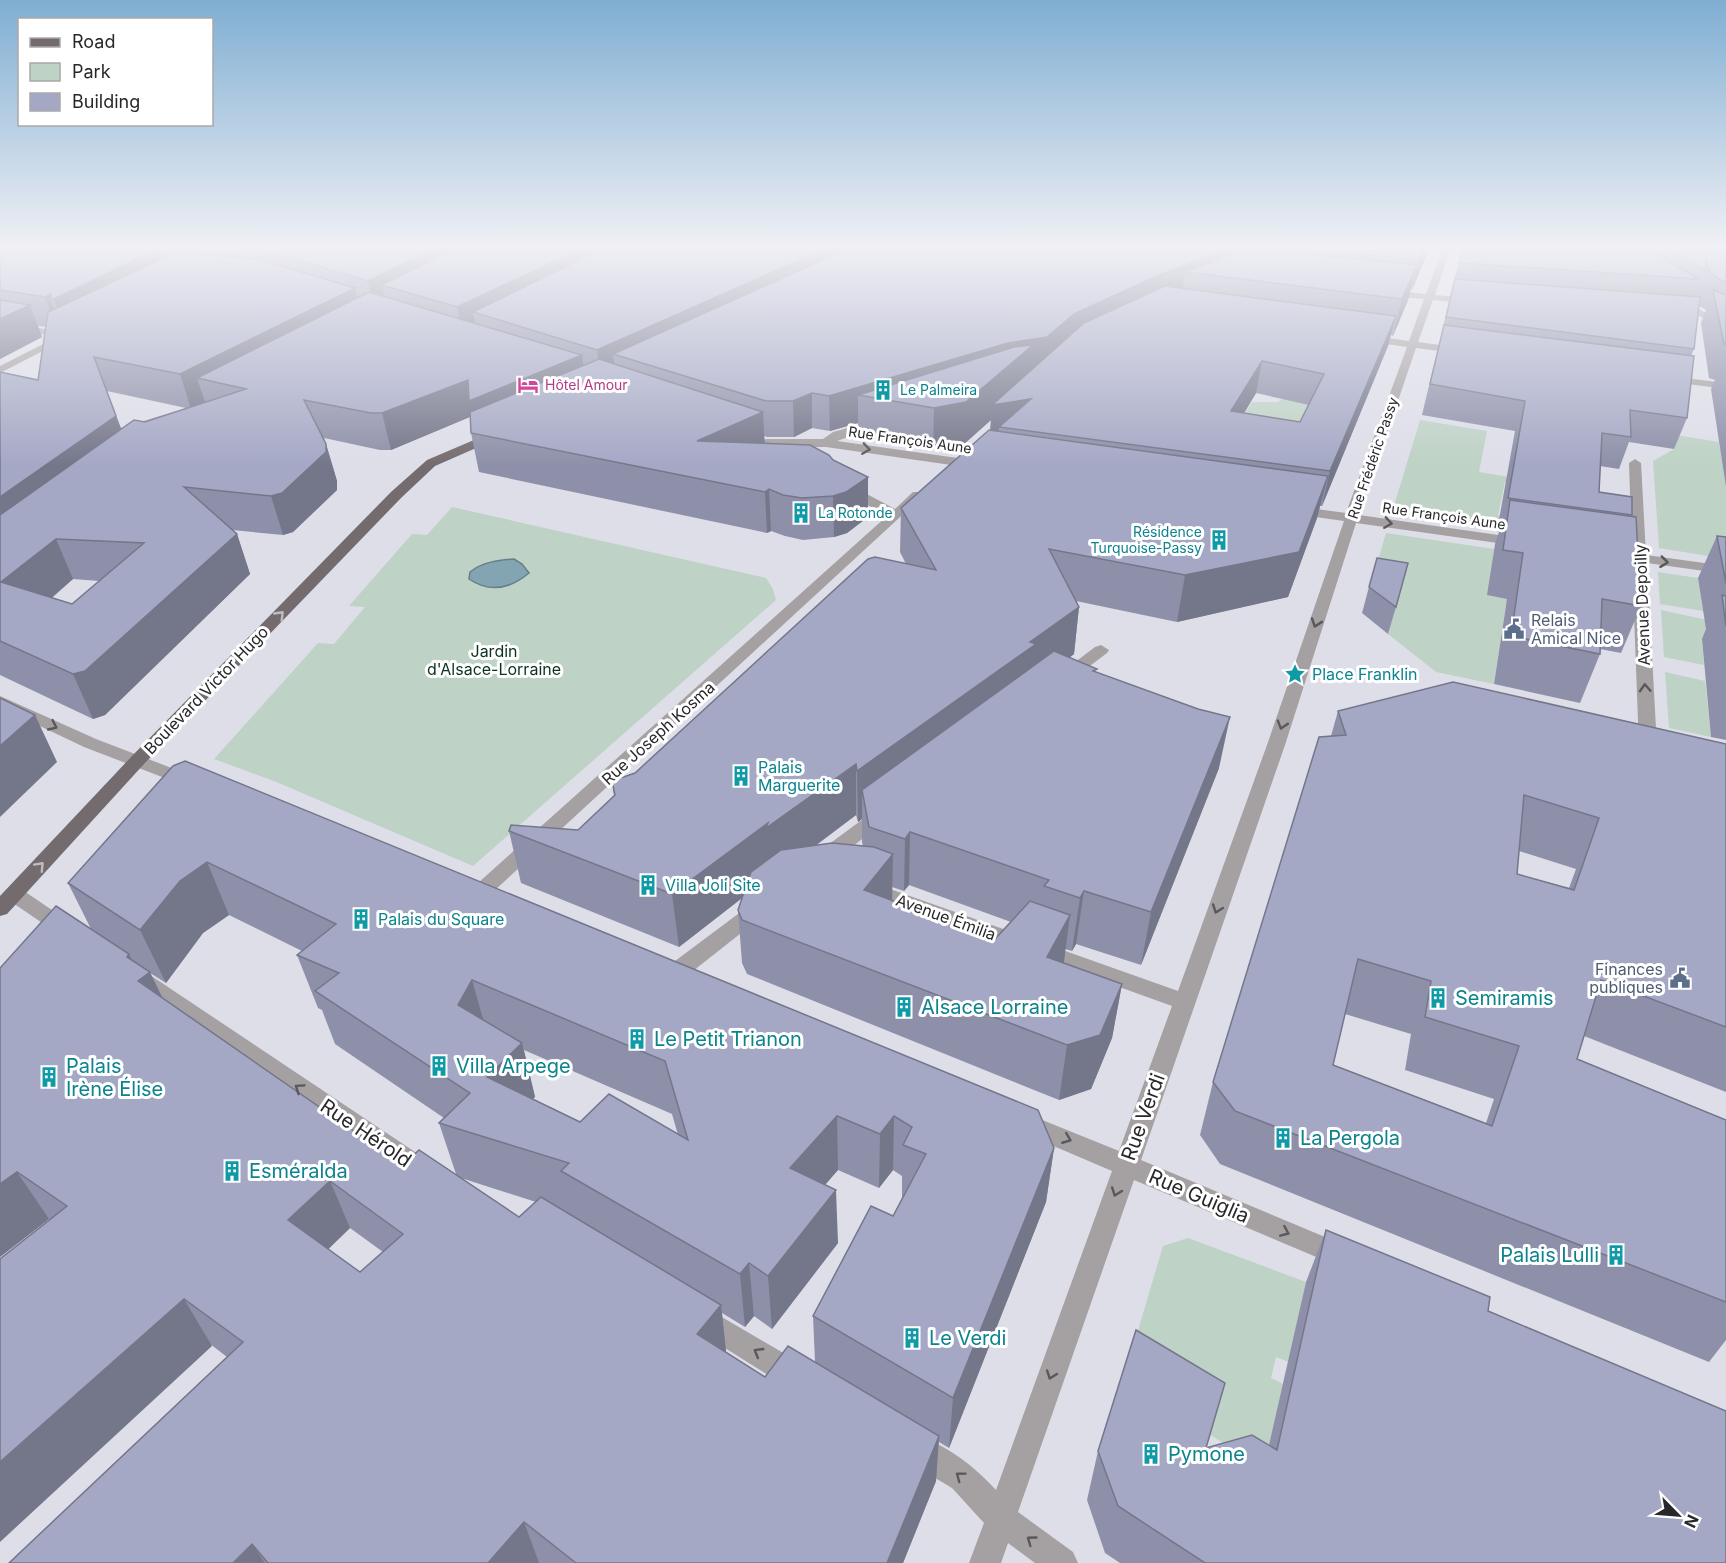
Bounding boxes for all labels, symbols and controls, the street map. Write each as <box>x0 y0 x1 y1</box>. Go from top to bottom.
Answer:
legend <box>18 18 213 126</box>
text: Road <box>72 31 115 52</box>
text: Park <box>72 61 111 82</box>
text: Building <box>72 91 140 112</box>
hotel icon: Hôtel Amour <box>516 373 540 397</box>
place label: Hôtel Amour <box>545 376 628 393</box>
building icon: Le Palmeira <box>871 378 895 402</box>
place label: Le Palmeira <box>900 381 977 398</box>
street label: Rue Frédéric Passy <box>1344 395 1401 521</box>
street label: Rue François Aune <box>847 422 973 457</box>
one-way arrow <box>861 442 871 454</box>
street label: Rue François Aune <box>1381 498 1507 533</box>
building icon: La Rotonde <box>789 501 813 525</box>
place label: La Rotonde <box>818 504 893 521</box>
one-way arrow <box>1383 517 1393 529</box>
place label: Résidence Turquoise-Passy <box>1091 523 1202 556</box>
building icon: Résidence Turquoise-Passy <box>1207 528 1231 552</box>
street label: Avenue Depoilly <box>1630 544 1654 666</box>
one-way arrow <box>1660 555 1669 568</box>
place label: Relais Amical Nice <box>1531 610 1621 648</box>
one-way arrow <box>273 611 284 621</box>
one-way arrow <box>1311 617 1323 628</box>
public building icon: Relais Amical Nice <box>1502 617 1526 641</box>
street label: Boulevard Victor Hugo <box>140 622 272 758</box>
park label: Jardin d'Alsace-Lorraine <box>427 641 561 679</box>
place icon: Place Franklin <box>1283 662 1307 686</box>
place label: Place Franklin <box>1312 664 1417 684</box>
street label: Rue Joseph Kosma <box>597 677 719 789</box>
one-way arrow <box>1639 684 1652 693</box>
one-way arrow <box>46 718 57 730</box>
one-way arrow <box>1277 719 1290 730</box>
place label: Palais Marguerite <box>758 757 840 795</box>
building icon: Palais Marguerite <box>729 764 753 788</box>
one-way arrow <box>33 862 44 872</box>
building icon: Villa Joli Site <box>636 873 660 897</box>
place label: Villa Joli Site <box>665 875 761 895</box>
street label: Avenue Émilia <box>893 890 999 944</box>
one-way arrow <box>1212 903 1225 914</box>
building icon: Palais du Square <box>349 907 373 931</box>
place label: Palais du Square <box>378 909 504 929</box>
place label: Finances publiques <box>1589 959 1663 997</box>
public building icon: Finances publiques <box>1668 966 1692 990</box>
building icon: Semiramis <box>1426 986 1450 1010</box>
place label: Semiramis <box>1455 986 1554 1010</box>
building icon: Alsace Lorraine <box>892 995 916 1019</box>
place label: Alsace Lorraine <box>921 995 1068 1019</box>
building icon: Le Petit Trianon <box>625 1027 649 1051</box>
place label: Le Petit Trianon <box>654 1027 802 1051</box>
place label: Palais Irène Élise <box>66 1054 163 1101</box>
building icon: Villa Arpege <box>427 1054 451 1078</box>
place label: Villa Arpege <box>456 1054 571 1078</box>
building icon: Palais Irène Élise <box>37 1065 61 1089</box>
street label: Rue Verdi <box>1116 1070 1170 1164</box>
one-way arrow <box>295 1084 306 1095</box>
street label: Rue Hérold <box>316 1094 416 1172</box>
building icon: La Pergola <box>1271 1126 1295 1150</box>
place label: La Pergola <box>1300 1126 1400 1150</box>
one-way arrow <box>1060 1132 1071 1144</box>
building icon: Esméralda <box>220 1159 244 1183</box>
place label: Esméralda <box>249 1159 348 1183</box>
street label: Rue Guiglia <box>1145 1164 1253 1228</box>
one-way arrow <box>1111 1186 1124 1196</box>
one-way arrow <box>1279 1225 1290 1237</box>
place label: Palais Lulli <box>1500 1243 1599 1267</box>
building icon: Palais Lulli <box>1604 1243 1628 1267</box>
building icon: Le Verdi <box>900 1326 924 1350</box>
place label: Le Verdi <box>929 1326 1006 1350</box>
one-way arrow <box>754 1348 764 1360</box>
one-way arrow <box>1046 1370 1059 1380</box>
building icon: Pymone <box>1139 1442 1163 1466</box>
place label: Pymone <box>1168 1442 1245 1466</box>
one-way arrow <box>955 1472 966 1483</box>
north arrow <box>1648 1485 1708 1545</box>
text: N <box>1680 1512 1703 1531</box>
one-way arrow <box>1027 1537 1038 1548</box>

